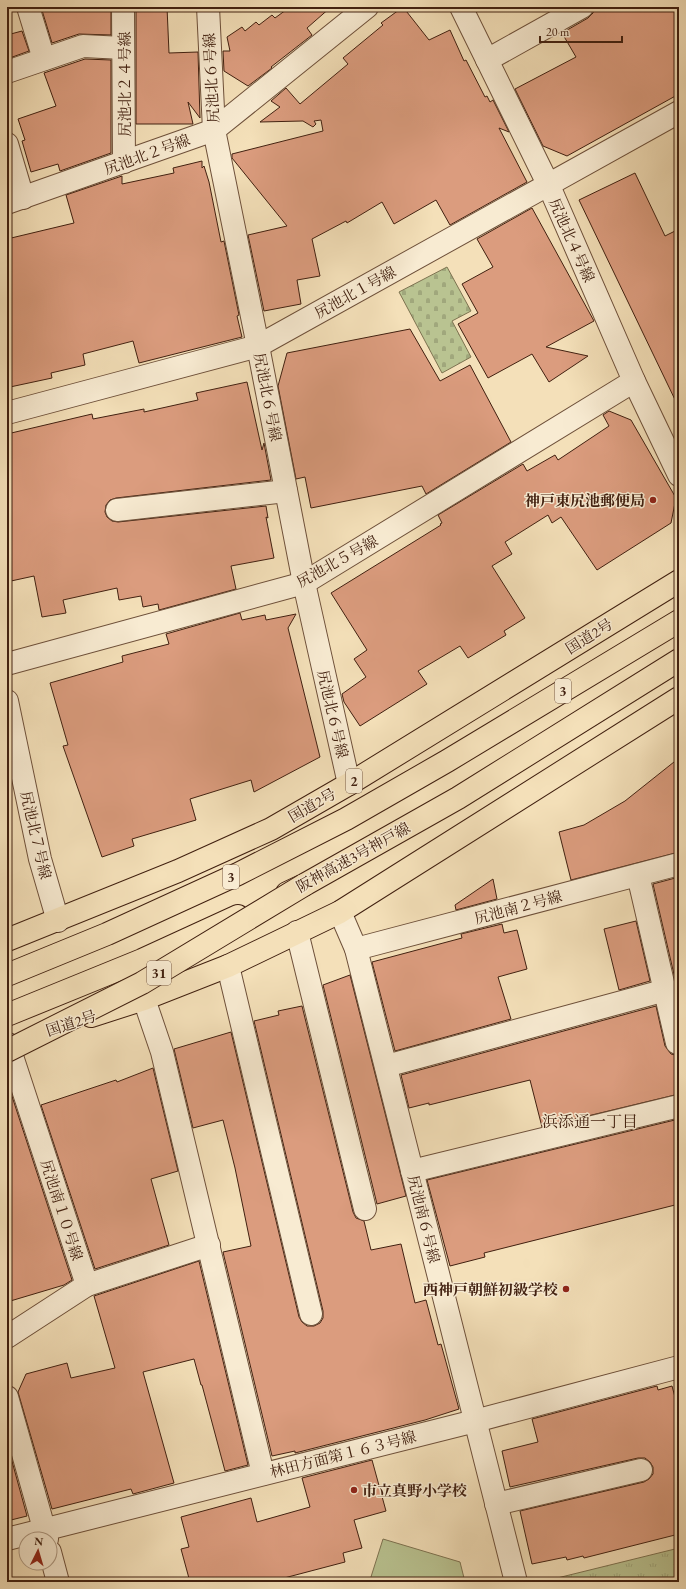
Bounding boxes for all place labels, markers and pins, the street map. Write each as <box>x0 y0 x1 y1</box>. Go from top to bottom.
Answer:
place label: 神戸東尻池郵便局 <box>525 491 645 510</box>
marker: 神戸東尻池郵便局 <box>648 495 658 505</box>
place label: 西神戸朝鮮初級学校 <box>423 1280 558 1299</box>
marker: 西神戸朝鮮初級学校 <box>561 1284 571 1294</box>
place label: 市立真野小学校 <box>362 1481 467 1500</box>
marker: 市立真野小学校 <box>349 1485 359 1495</box>

